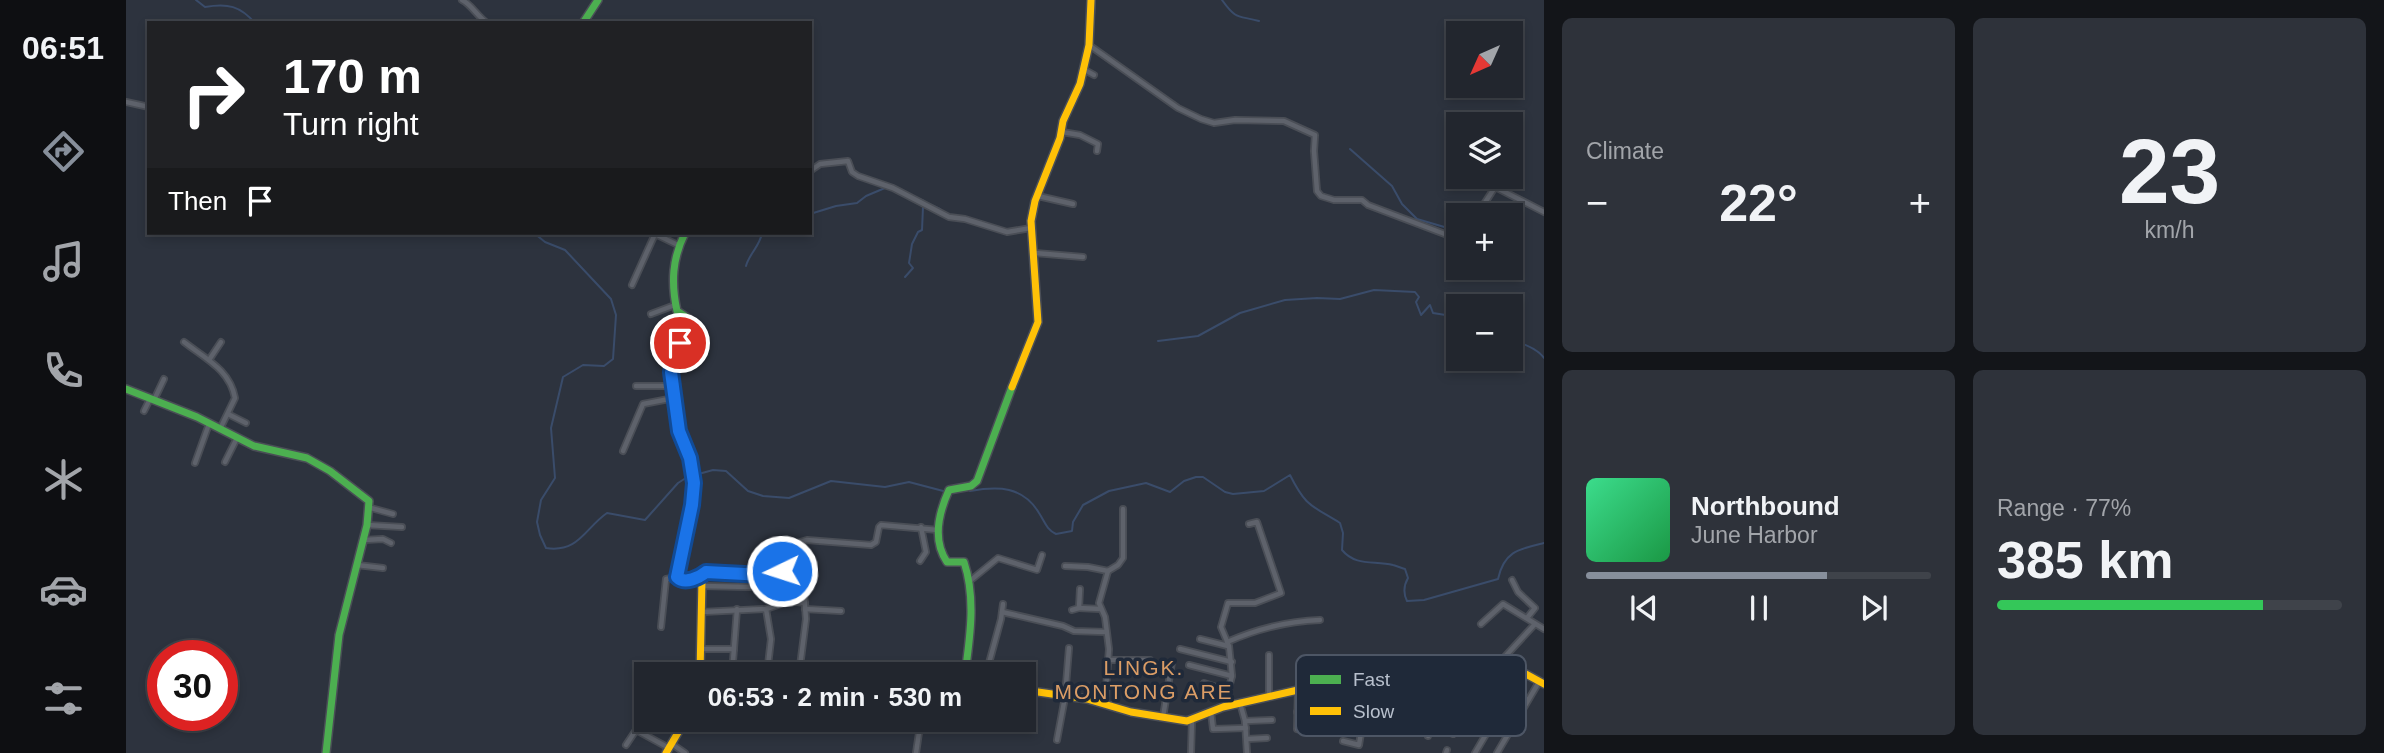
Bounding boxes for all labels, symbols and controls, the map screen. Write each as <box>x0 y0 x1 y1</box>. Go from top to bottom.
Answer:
north arrow <box>1446 21 1522 98</box>
map controls <box>1446 21 1523 371</box>
text: 06:51 <box>22 30 104 66</box>
icon: right <box>168 49 259 140</box>
text: 170 m <box>283 49 422 103</box>
text: Turn right <box>283 106 419 142</box>
button: layers <box>1446 112 1523 189</box>
text: 23 <box>2119 121 2220 222</box>
icon: directions <box>39 127 88 176</box>
text: Climate <box>1586 138 1664 164</box>
text: 22° <box>1719 174 1798 232</box>
icon: arrive <box>241 182 279 220</box>
text: − <box>1586 182 1608 224</box>
text: + <box>1909 182 1931 224</box>
text: Then <box>168 186 227 216</box>
button: + <box>1446 203 1523 280</box>
text: km/h <box>2145 217 2194 243</box>
icon: music <box>39 237 88 286</box>
button: − <box>1446 294 1523 371</box>
pin <box>650 313 710 373</box>
icon: arrive <box>661 324 699 362</box>
icon: phone <box>39 346 88 395</box>
icon: climate <box>39 455 88 504</box>
text: Northbound <box>1691 491 1840 521</box>
text: Range · 77% <box>1997 495 2131 521</box>
text: June Harbor <box>1691 522 1818 548</box>
text: 385 km <box>1997 531 2173 589</box>
position arrow <box>745 534 819 608</box>
icon: car <box>39 565 88 614</box>
icon: previous <box>1625 589 1663 627</box>
icon: pause <box>1740 589 1778 627</box>
icon: next <box>1855 589 1893 627</box>
speed limit sign: 30 <box>147 640 238 731</box>
legend <box>1296 655 1526 736</box>
district label: LINGK. MONTONG ARE <box>1054 656 1234 703</box>
text: Fast <box>1353 669 1391 690</box>
icon: filters <box>39 674 88 723</box>
text: 06:53 · 2 min · 530 m <box>708 682 962 712</box>
text: Slow <box>1353 701 1394 722</box>

